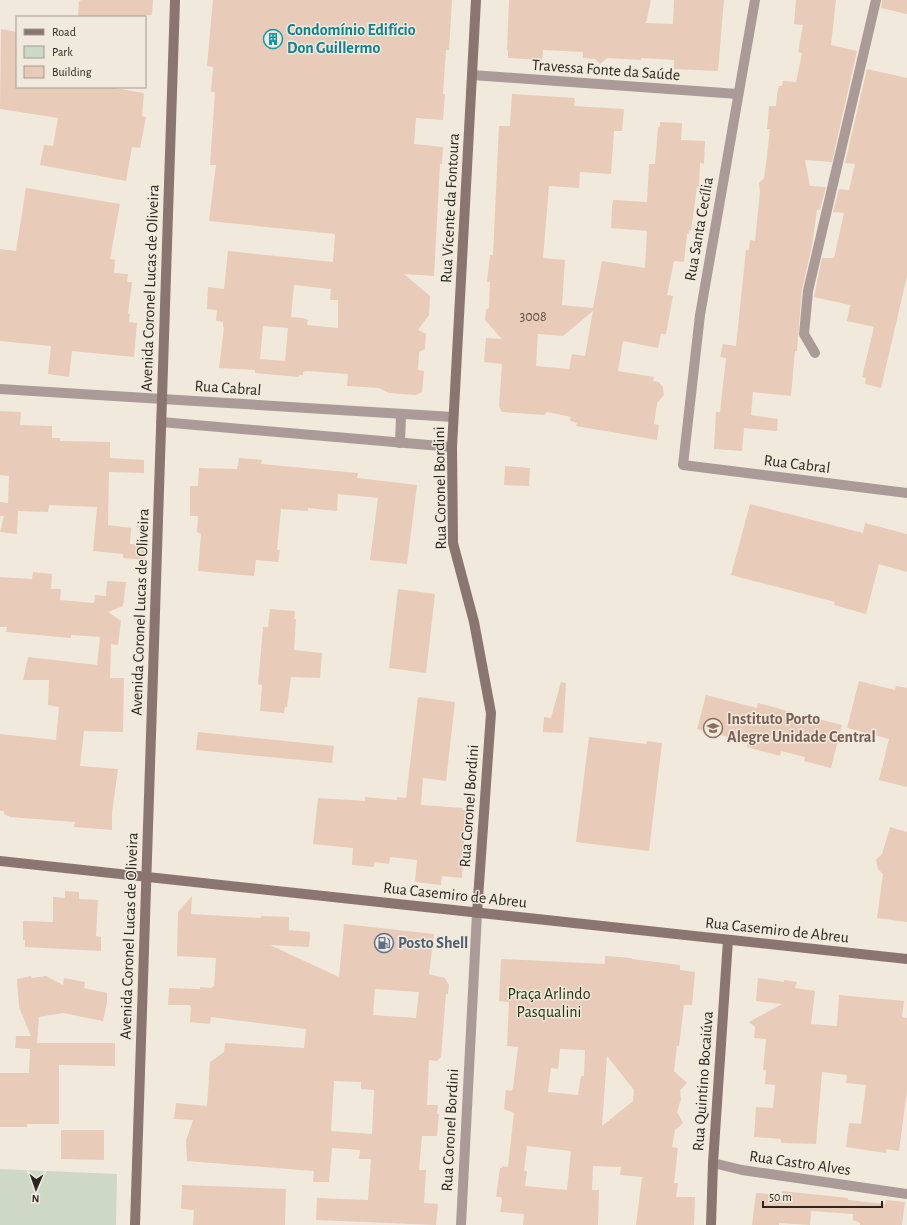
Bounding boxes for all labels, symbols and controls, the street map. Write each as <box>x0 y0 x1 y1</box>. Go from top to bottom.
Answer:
legend <box>16 16 146 88</box>
place label: Condomínio Edifício Don Guillermo <box>287 22 416 56</box>
text: Road <box>52 26 76 38</box>
building icon: Condomínio Edifício Don Guillermo <box>262 28 284 50</box>
text: Park <box>52 46 73 58</box>
street label: Travessa Fonte da Saúde <box>531 57 681 83</box>
text: Building <box>52 66 92 78</box>
street label: Rua Vicente da Fontoura <box>438 133 462 283</box>
street label: Rua Santa Cecília <box>682 176 716 282</box>
street label: Avenida Coronel Lucas de Oliveira <box>138 184 162 392</box>
house number: 3008 <box>519 310 547 324</box>
street label: Rua Cabral <box>194 378 262 398</box>
street label: Rua Coronel Bordini <box>431 426 449 550</box>
street label: Rua Cabral <box>763 452 831 476</box>
street label: Avenida Coronel Lucas de Oliveira <box>128 508 152 716</box>
place label: Instituto Porto Alegre Unidade Central <box>727 711 876 745</box>
school or university icon: Instituto Porto Alegre Unidade Central <box>702 717 724 739</box>
street label: Rua Coronel Bordini <box>457 744 481 868</box>
street label: Avenida Coronel Lucas de Oliveira <box>117 832 141 1040</box>
street label: Rua Casemiro de Abreu <box>382 879 528 911</box>
street label: Rua Casemiro de Abreu <box>704 914 850 946</box>
fuel station icon: Posto Shell <box>373 932 395 954</box>
place label: Posto Shell <box>398 935 468 951</box>
park label: Praça Arlindo Pasqualini <box>507 986 591 1020</box>
street label: Rua Quintino Bocaiúva <box>690 1010 717 1152</box>
street label: Rua Coronel Bordini <box>439 1068 461 1192</box>
street label: Rua Castro Alves <box>748 1148 852 1178</box>
north arrow <box>16 1169 56 1209</box>
scale bar <box>763 1183 882 1209</box>
text: 50 m <box>769 1191 792 1203</box>
text: N <box>32 1193 40 1204</box>

